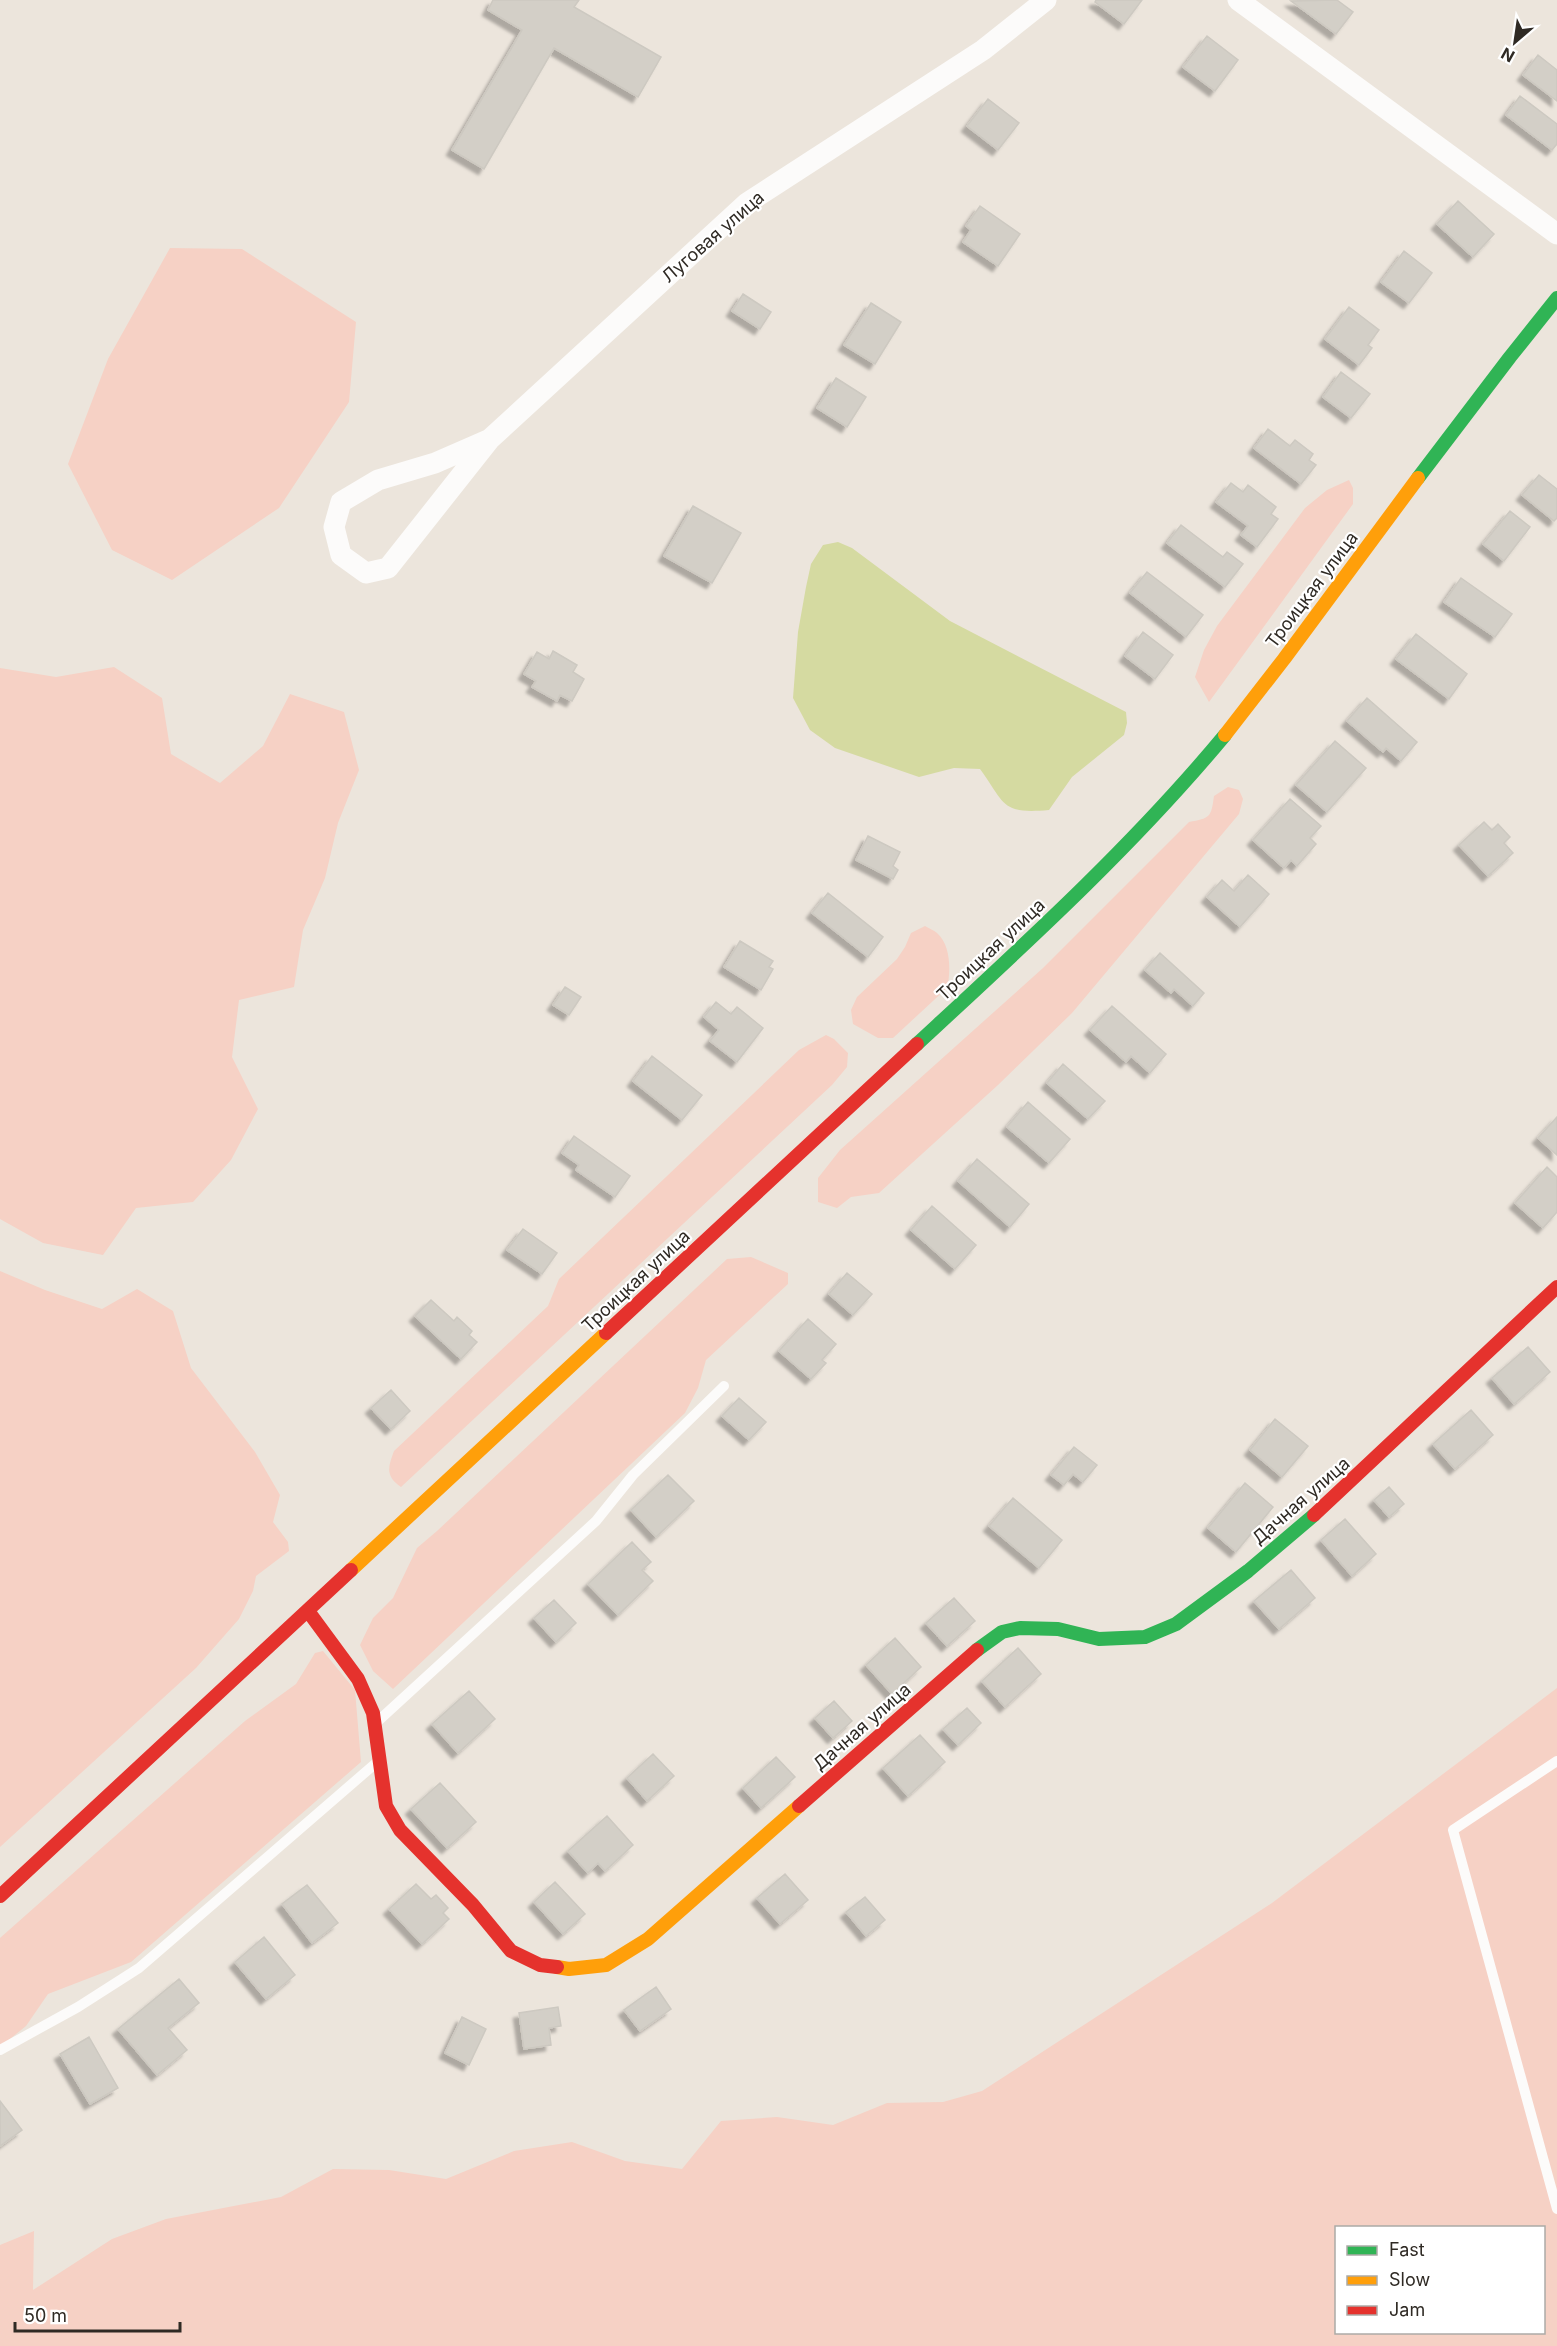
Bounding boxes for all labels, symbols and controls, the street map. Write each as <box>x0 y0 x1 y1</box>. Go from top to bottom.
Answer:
north arrow <box>1485 12 1545 72</box>
text: N <box>1498 43 1518 67</box>
street label: Луговая улица <box>657 187 768 287</box>
street label: Троицкая улица <box>1261 528 1362 652</box>
street label: Троицкая улица <box>932 894 1049 1005</box>
street label: Троицкая улица <box>577 1225 694 1336</box>
street label: Дачная улица <box>1248 1453 1354 1549</box>
street label: Дачная улица <box>809 1679 915 1775</box>
legend <box>1335 2226 1545 2334</box>
text: Fast <box>1389 2239 1425 2260</box>
text: Slow <box>1389 2269 1430 2290</box>
scale bar <box>15 2295 180 2333</box>
text: Jam <box>1389 2299 1425 2320</box>
text: 50 m <box>24 2305 67 2326</box>

